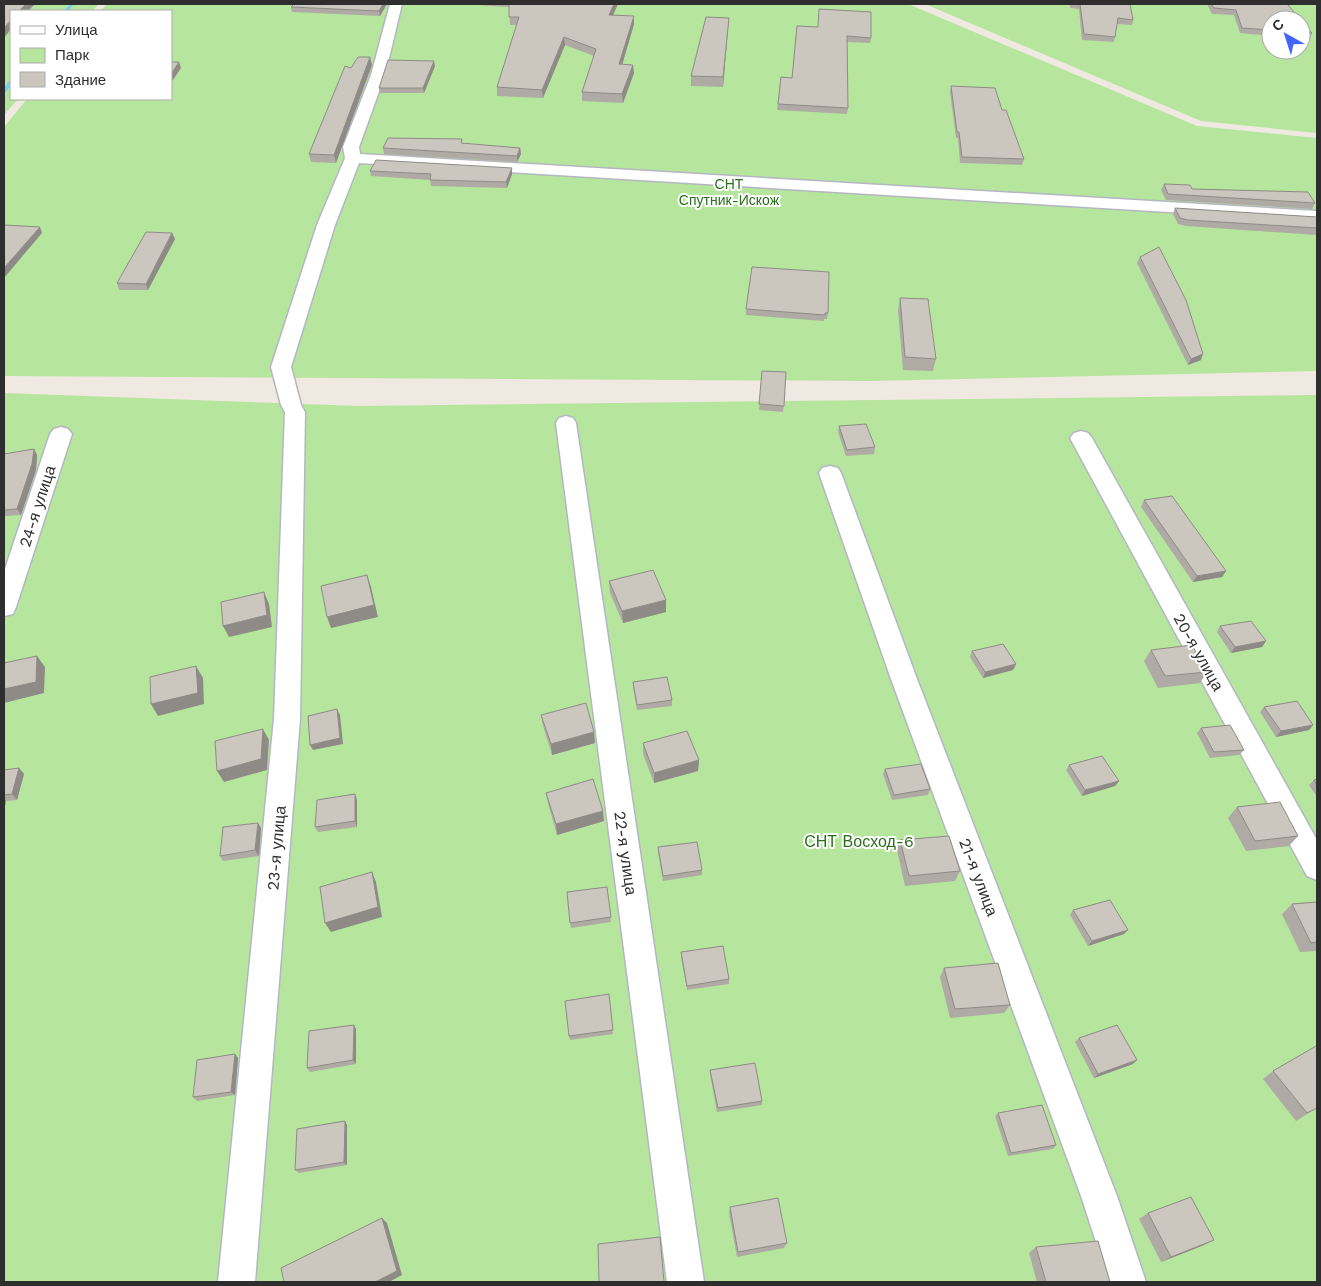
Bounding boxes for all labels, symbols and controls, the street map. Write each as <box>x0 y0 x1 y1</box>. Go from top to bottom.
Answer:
legend <box>10 10 172 100</box>
north arrow <box>1261 10 1311 60</box>
text: С <box>1269 15 1287 34</box>
text: Улица <box>55 21 98 39</box>
text: Парк <box>55 46 89 64</box>
text: Здание <box>55 71 106 89</box>
park label: СНТ Спутник-Искож <box>679 176 780 208</box>
street label: 24-я улица <box>15 463 60 549</box>
street label: 20-я улица <box>1170 610 1228 694</box>
street label: 23-я улица <box>263 805 290 891</box>
street label: 22-я улица <box>610 810 641 896</box>
park label: СНТ Восход-6 <box>804 832 914 851</box>
street label: 21-я улица <box>955 836 1002 919</box>

